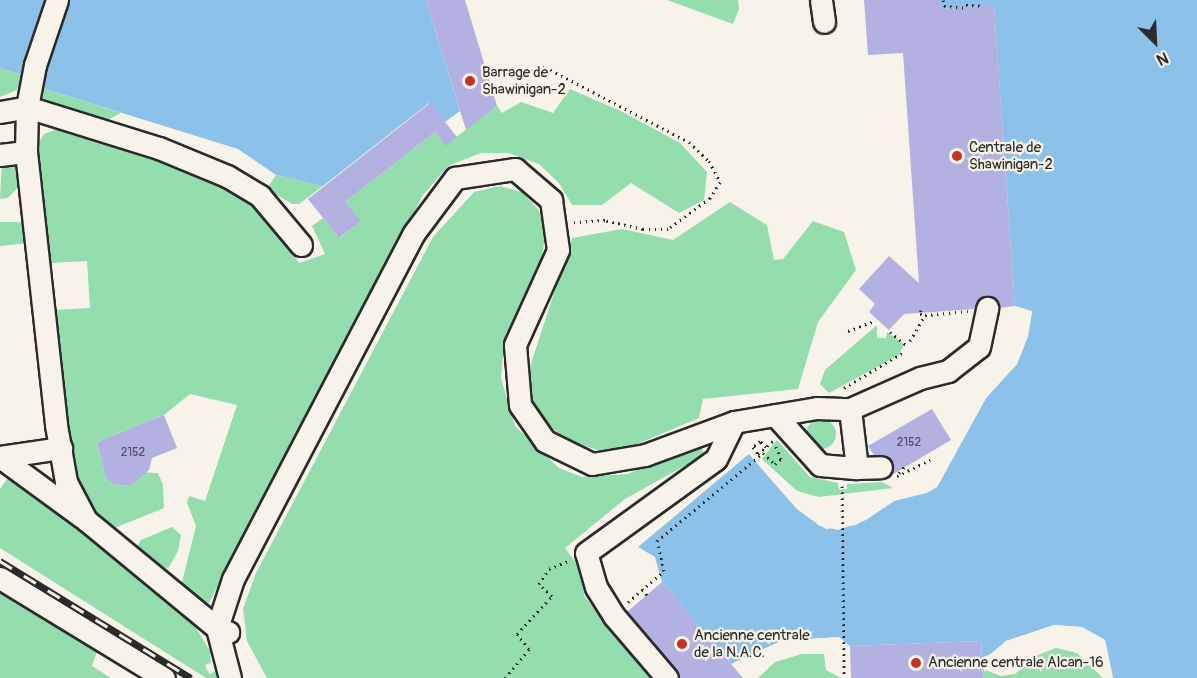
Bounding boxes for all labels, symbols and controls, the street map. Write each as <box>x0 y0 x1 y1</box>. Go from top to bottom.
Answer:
north arrow <box>1125 12 1185 72</box>
text: N <box>1153 47 1171 70</box>
place label: Barrage de Shawinigan-2 <box>482 63 566 98</box>
marker: Barrage de Shawinigan-2 <box>463 74 477 88</box>
place label: Centrale de Shawinigan-2 <box>969 138 1053 173</box>
marker: Centrale de Shawinigan-2 <box>950 149 964 163</box>
house number: 2152 <box>897 436 921 450</box>
house number: 2152 <box>121 446 145 460</box>
place label: Ancienne centrale de la N.A.C. <box>694 626 810 661</box>
marker: Ancienne centrale de la N.A.C. <box>675 637 689 651</box>
place label: Ancienne centrale Alcan-16 <box>928 654 1104 672</box>
marker: Ancienne centrale Alcan-16 <box>909 656 923 670</box>

